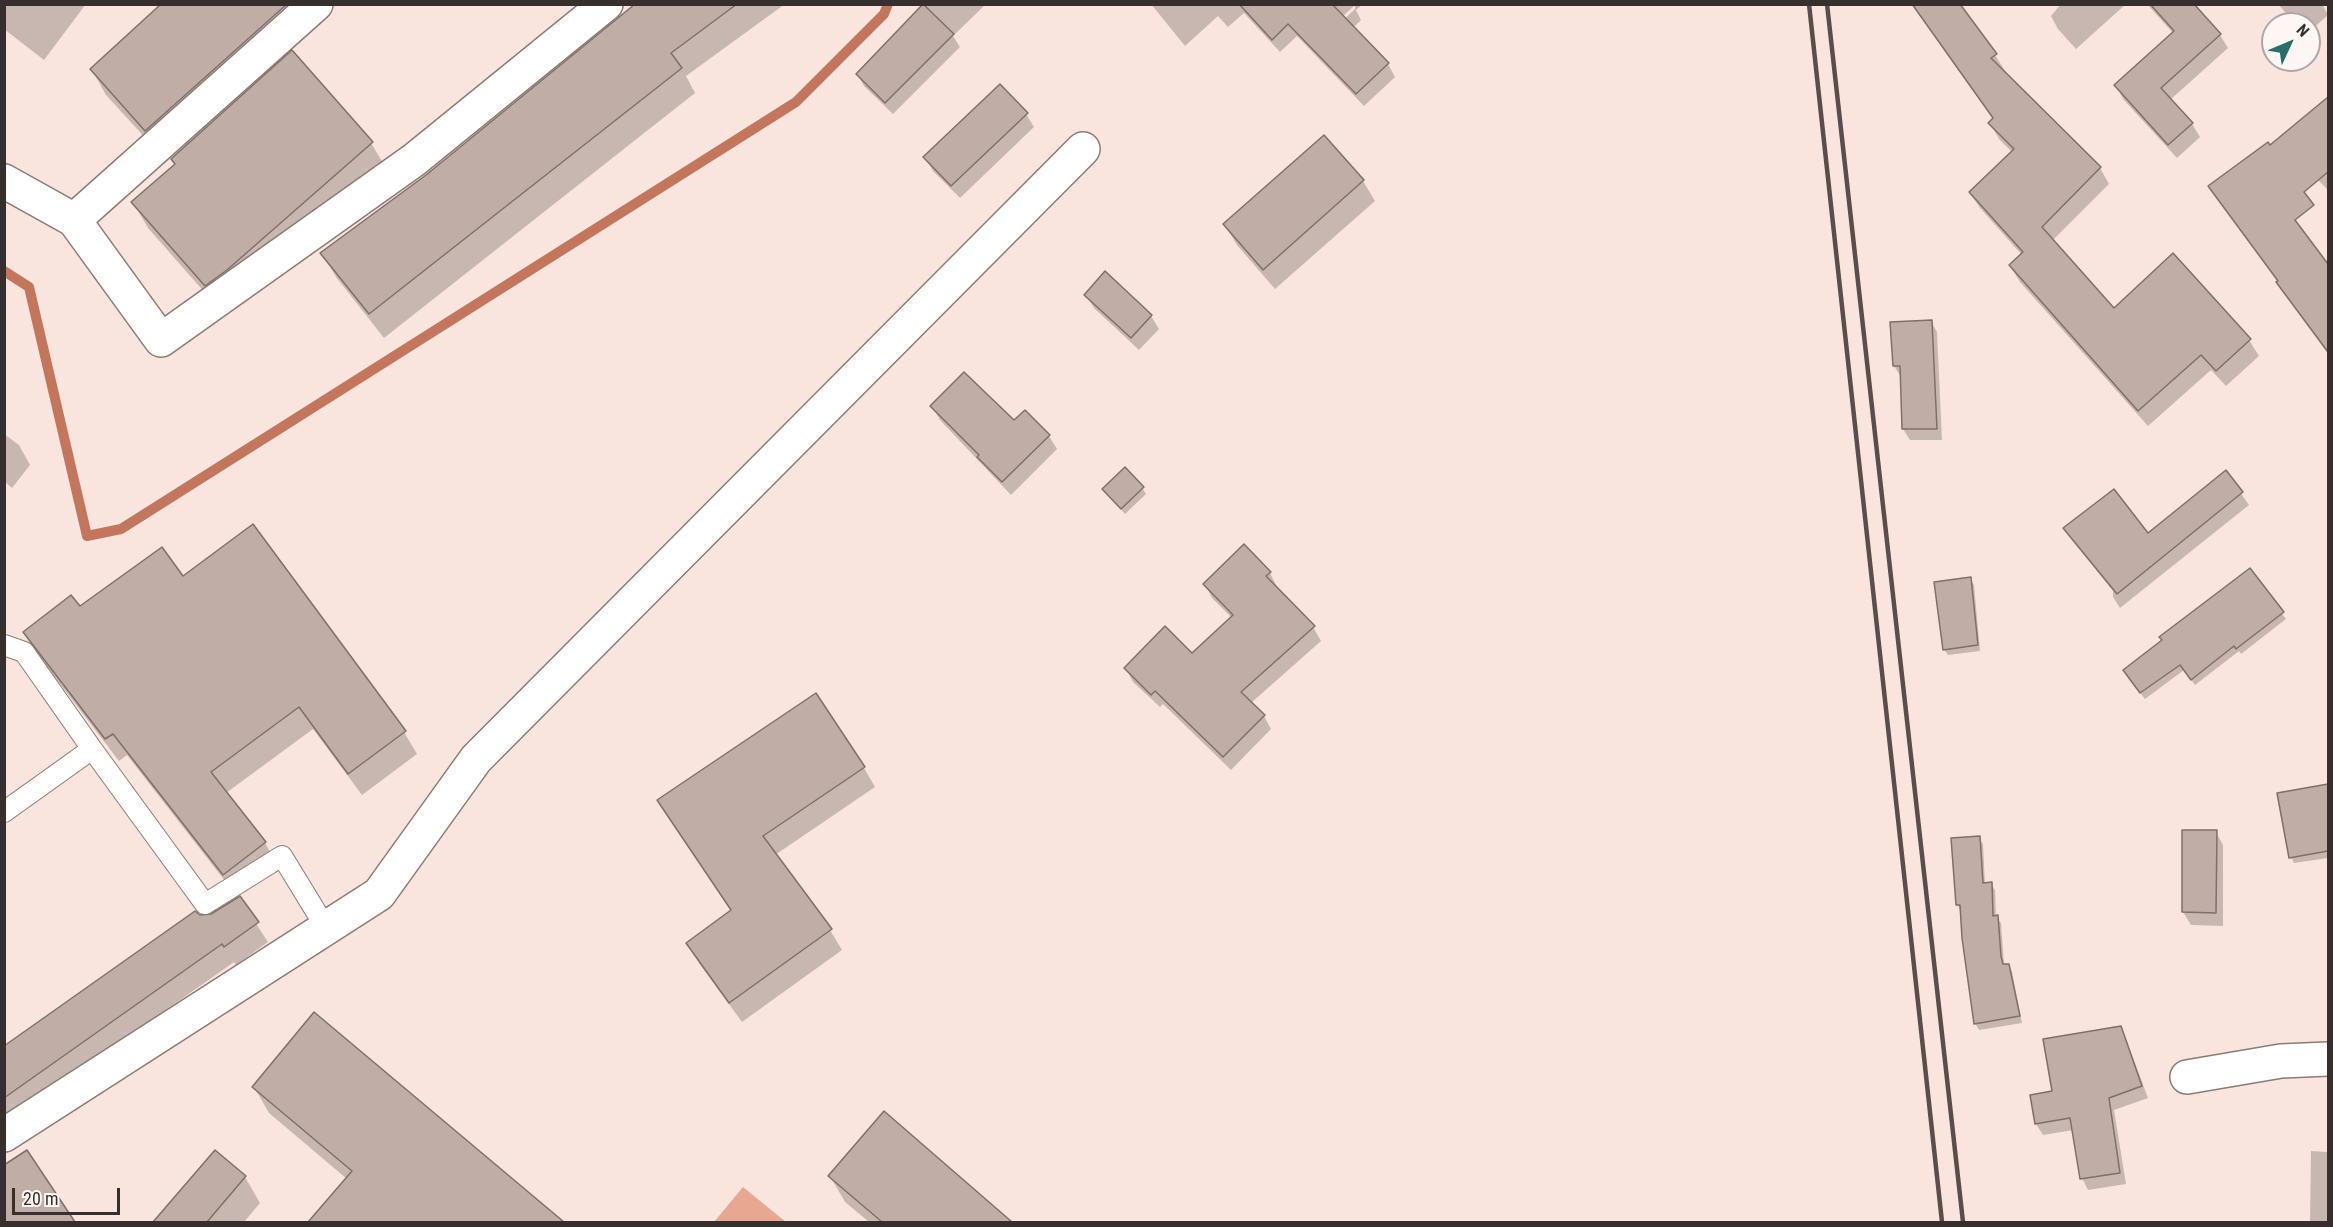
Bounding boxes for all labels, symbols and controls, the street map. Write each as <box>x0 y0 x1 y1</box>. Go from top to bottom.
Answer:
north arrow <box>2261 12 2321 72</box>
text: N <box>2293 20 2313 41</box>
scale bar <box>15 1176 123 1214</box>
text: 20 m <box>23 1188 58 1209</box>

